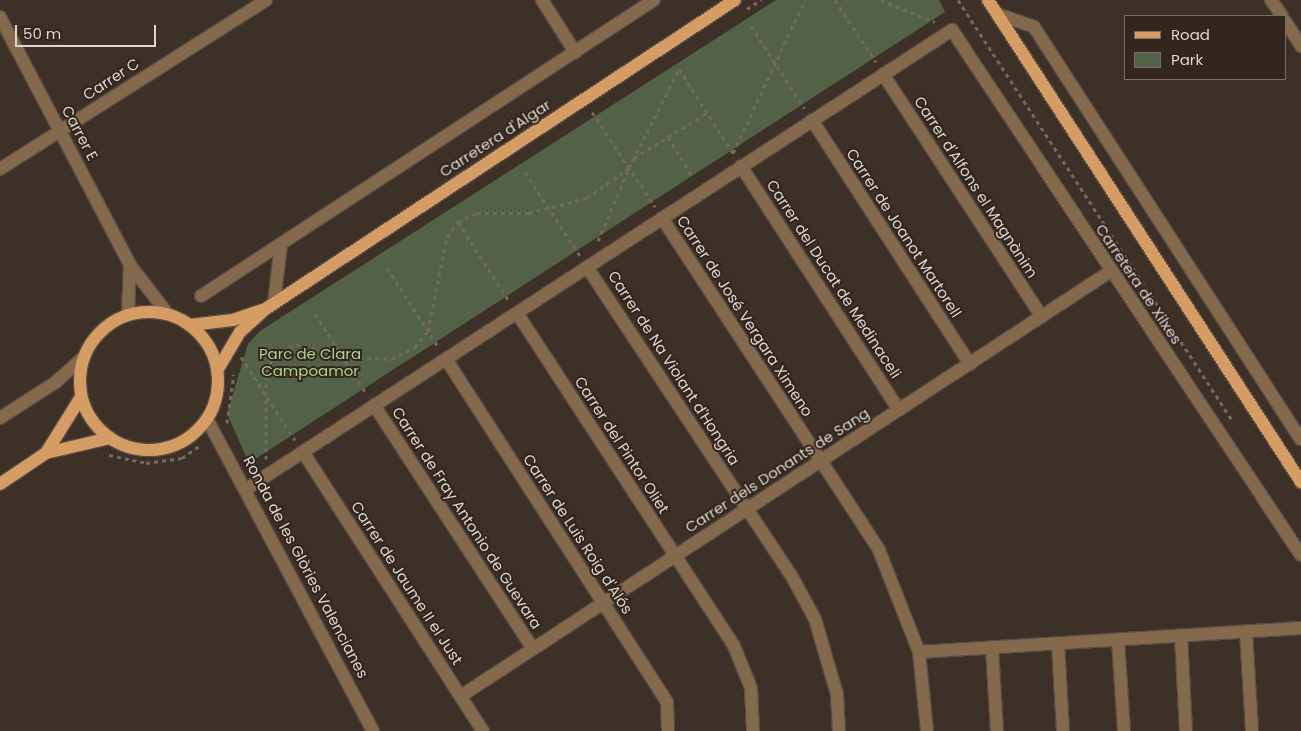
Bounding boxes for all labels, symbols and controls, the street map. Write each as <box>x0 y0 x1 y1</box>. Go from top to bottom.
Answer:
scale bar <box>18 15 159 47</box>
legend <box>1124 15 1286 80</box>
text: 50 m <box>23 23 61 44</box>
text: Road <box>1171 24 1210 45</box>
text: Park <box>1171 49 1203 70</box>
street label: Carrer C <box>80 54 142 104</box>
street label: Carrer d'Alfons el Magnànim <box>911 93 1041 281</box>
street label: Carretera d'Algar <box>436 95 554 181</box>
street label: Carrer E <box>58 103 102 163</box>
street label: Carrer de Joanot Martorell <box>843 145 965 321</box>
street label: Carrer del Ducat de Medinaceli <box>763 176 905 382</box>
street label: Carrer de José Vergara Ximeno <box>673 212 817 420</box>
street label: Carretera de Xilxes <box>1092 220 1186 348</box>
street label: Carrer de Na Violant d'Hongria <box>604 268 744 468</box>
park label: Parc de Clara Campoamor <box>259 344 361 379</box>
street label: Carrer del Pintor Oliet <box>571 373 673 517</box>
street label: Carrer de Fray Antonio de Guevara <box>388 404 546 632</box>
street label: Carrer dels Donants de Sang <box>682 404 872 536</box>
street label: Carrer de Luis Roig d'Alós <box>519 451 637 617</box>
street label: Ronda de les Glòries Valencianes <box>240 453 372 681</box>
street label: Carrer de Jaume II el Just <box>347 498 467 668</box>

